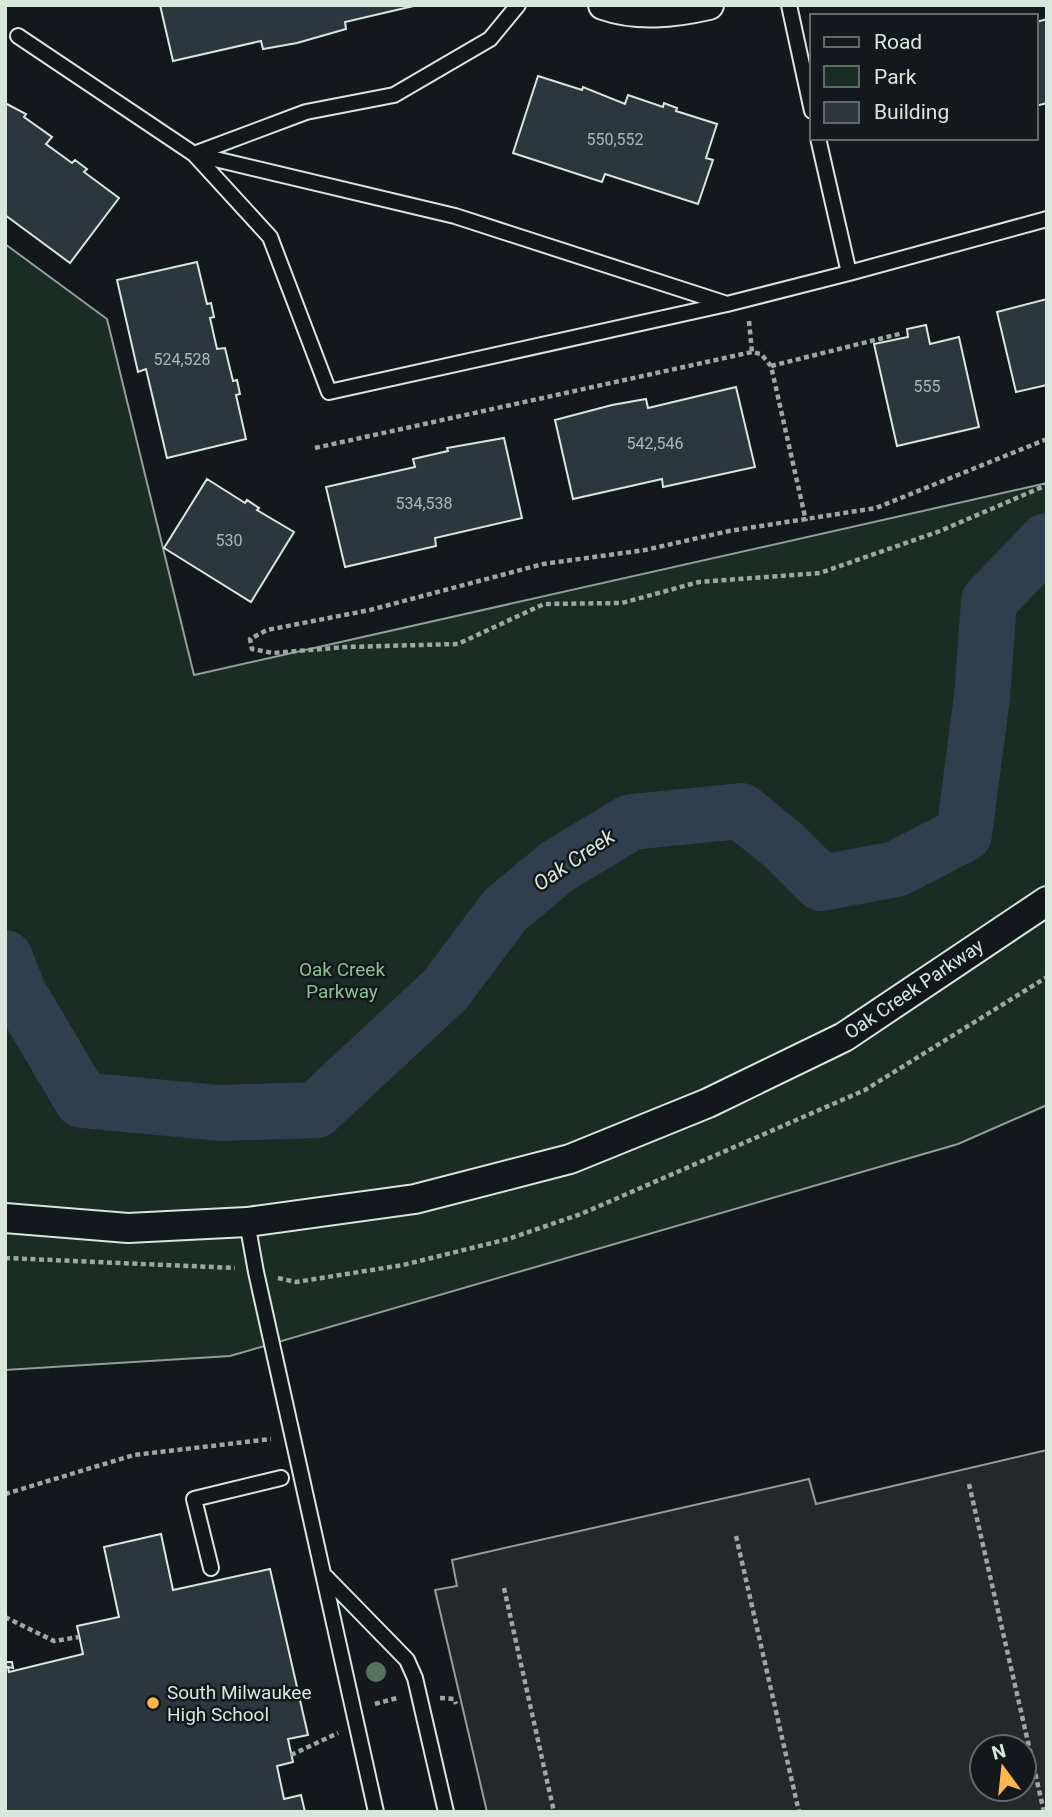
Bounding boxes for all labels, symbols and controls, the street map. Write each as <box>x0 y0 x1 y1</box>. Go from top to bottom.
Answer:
legend <box>810 14 1038 140</box>
text: Road <box>874 30 922 54</box>
text: Park <box>874 65 917 89</box>
text: Building <box>874 100 949 124</box>
house number: 550,552 <box>586 130 644 149</box>
house number: 524,528 <box>153 350 211 369</box>
house number: 555 <box>914 377 940 396</box>
house number: 542,546 <box>626 434 684 453</box>
house number: 534,538 <box>395 494 453 513</box>
house number: 530 <box>216 531 242 550</box>
water label: Oak Creek <box>529 824 620 896</box>
street label: Oak Creek Parkway <box>840 934 988 1044</box>
park label: Oak Creek Parkway <box>299 958 385 1003</box>
place label: South Milwaukee High School <box>167 1681 312 1726</box>
marker: South Milwaukee High School <box>145 1695 161 1711</box>
north arrow <box>968 1733 1038 1803</box>
text: N <box>989 1739 1008 1765</box>

